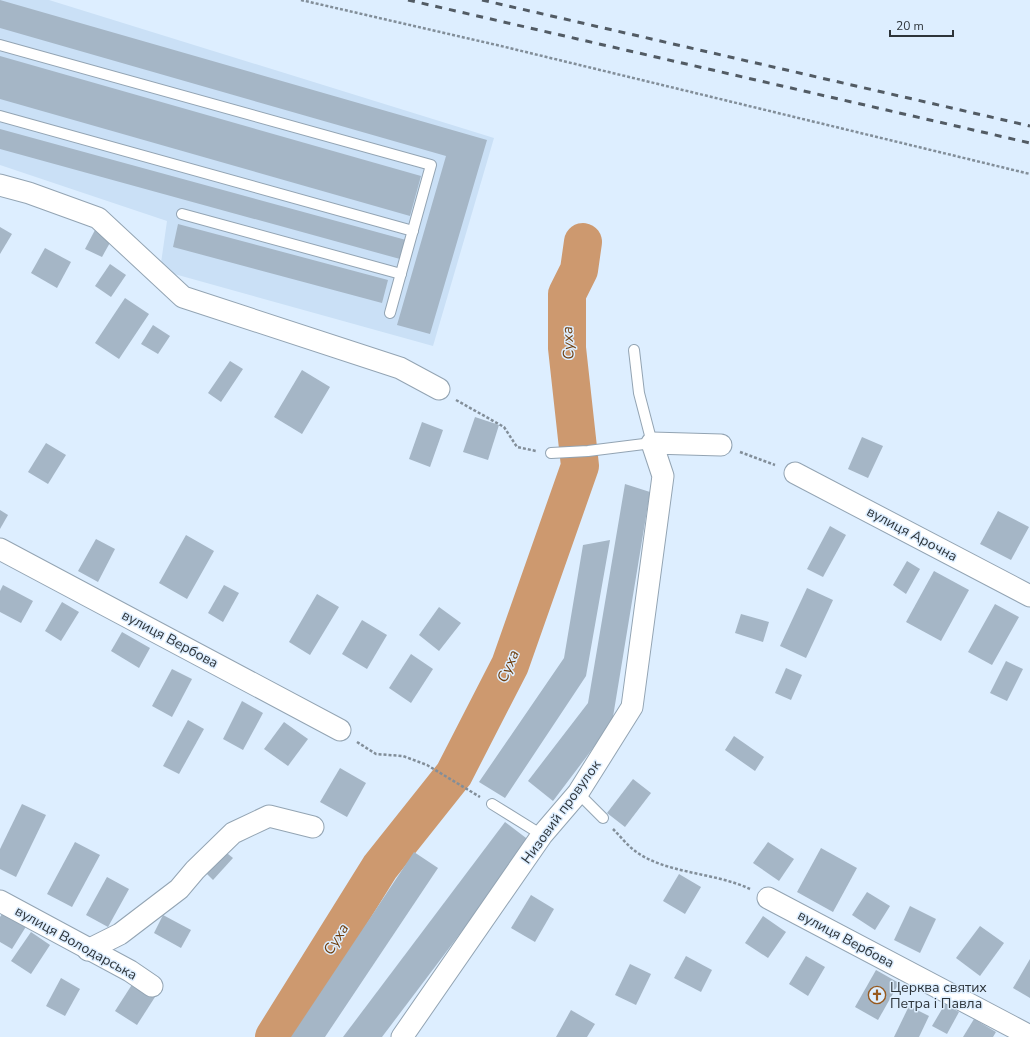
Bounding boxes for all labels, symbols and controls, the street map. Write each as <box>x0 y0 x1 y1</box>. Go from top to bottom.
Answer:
scale bar <box>890 12 953 38</box>
text: 20 m <box>896 18 924 34</box>
water label: Суха <box>557 326 579 360</box>
street label: вулиця Арочна <box>863 502 961 566</box>
street label: вулиця Вербова <box>118 606 222 672</box>
water label: Суха <box>492 647 524 685</box>
street label: Низовий провулок <box>517 756 605 868</box>
street label: вулиця Володарська <box>12 902 140 984</box>
street label: вулиця Вербова <box>794 906 898 972</box>
water label: Суха <box>319 919 353 959</box>
place label: Церква святих Петра і Павла <box>890 978 987 1013</box>
church icon: Церква святих Петра і Павла <box>867 985 887 1005</box>

